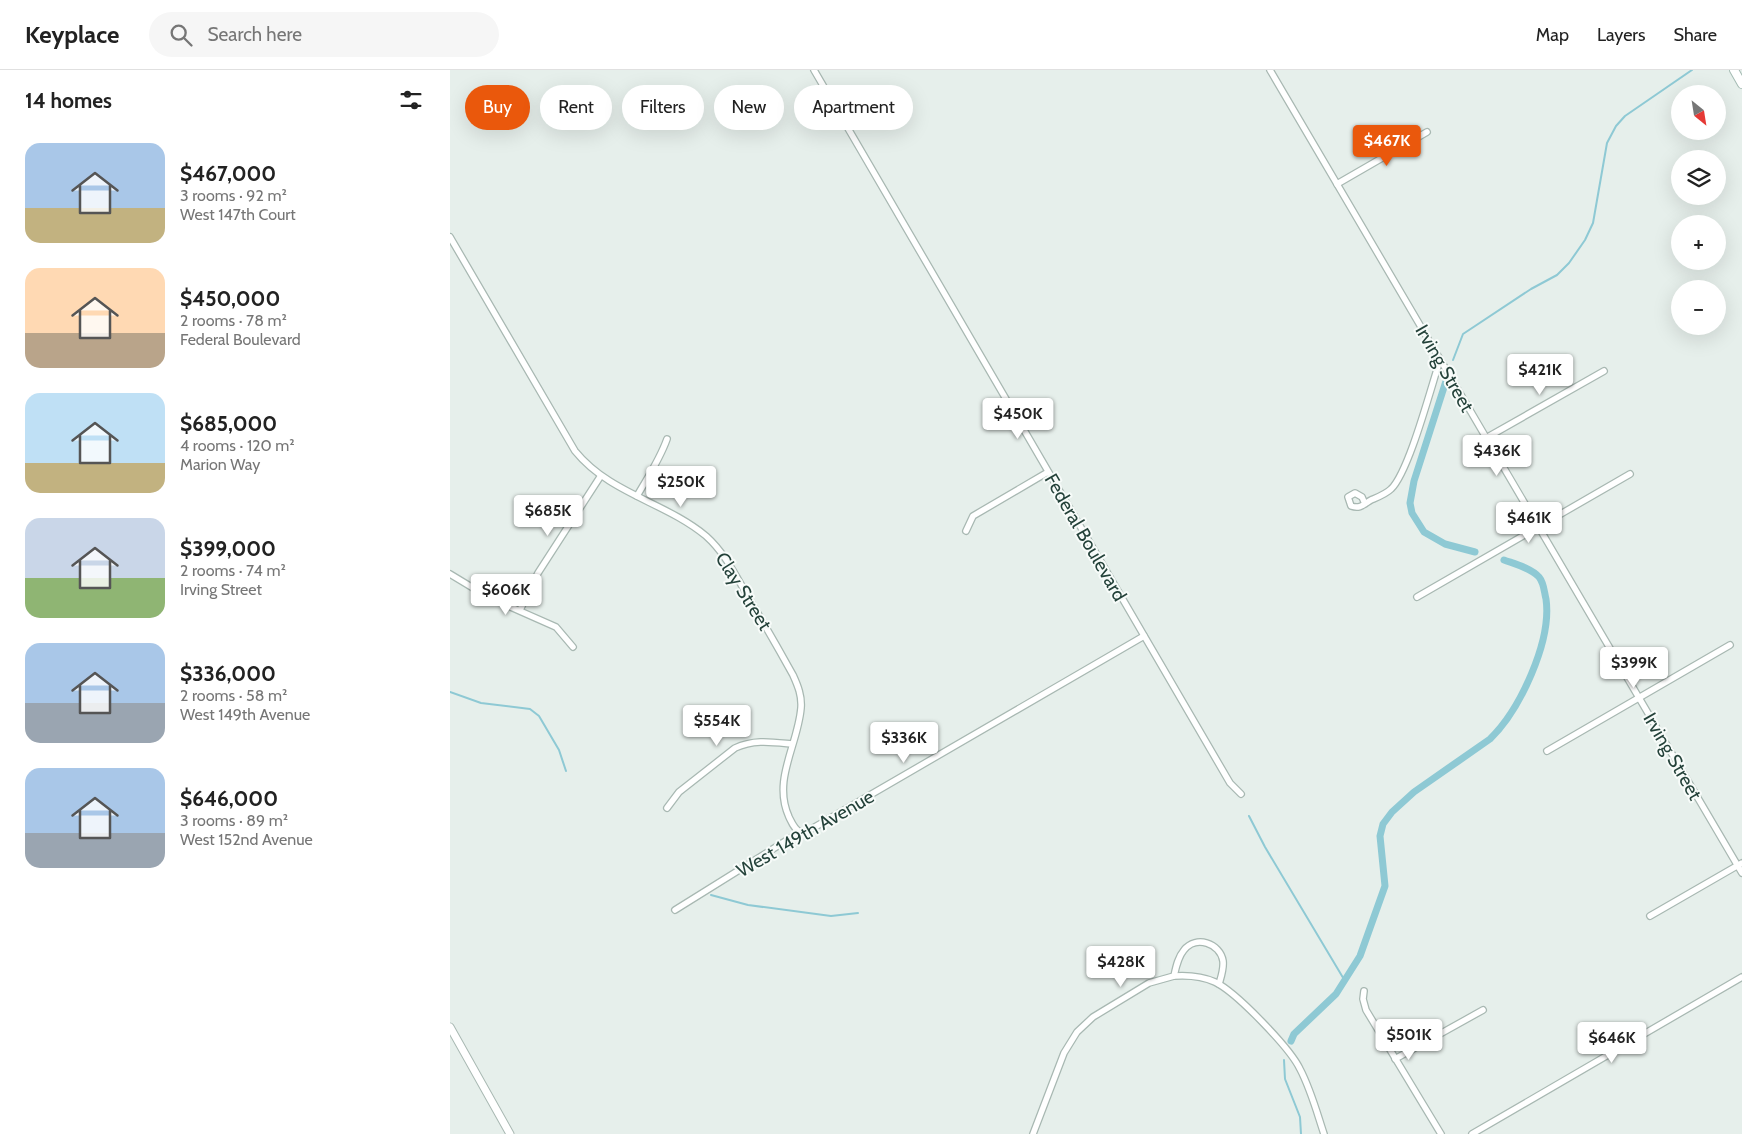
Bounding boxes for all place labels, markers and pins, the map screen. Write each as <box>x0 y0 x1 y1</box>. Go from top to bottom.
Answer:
pin: $467K <box>1352 124 1422 167</box>
pin: $421K <box>1505 354 1575 396</box>
pin: $450K <box>983 398 1053 440</box>
pin: $436K <box>1462 434 1532 477</box>
pin: $250K <box>646 466 716 508</box>
pin: $685K <box>513 494 583 537</box>
pin: $461K <box>1494 502 1564 544</box>
pin: $606K <box>471 574 541 616</box>
pin: $399K <box>1599 646 1669 689</box>
pin: $554K <box>682 704 752 747</box>
pin: $336K <box>869 722 939 764</box>
pin: $428K <box>1086 946 1156 988</box>
pin: $501K <box>1374 1018 1444 1061</box>
pin: $646K <box>1577 1022 1647 1064</box>

